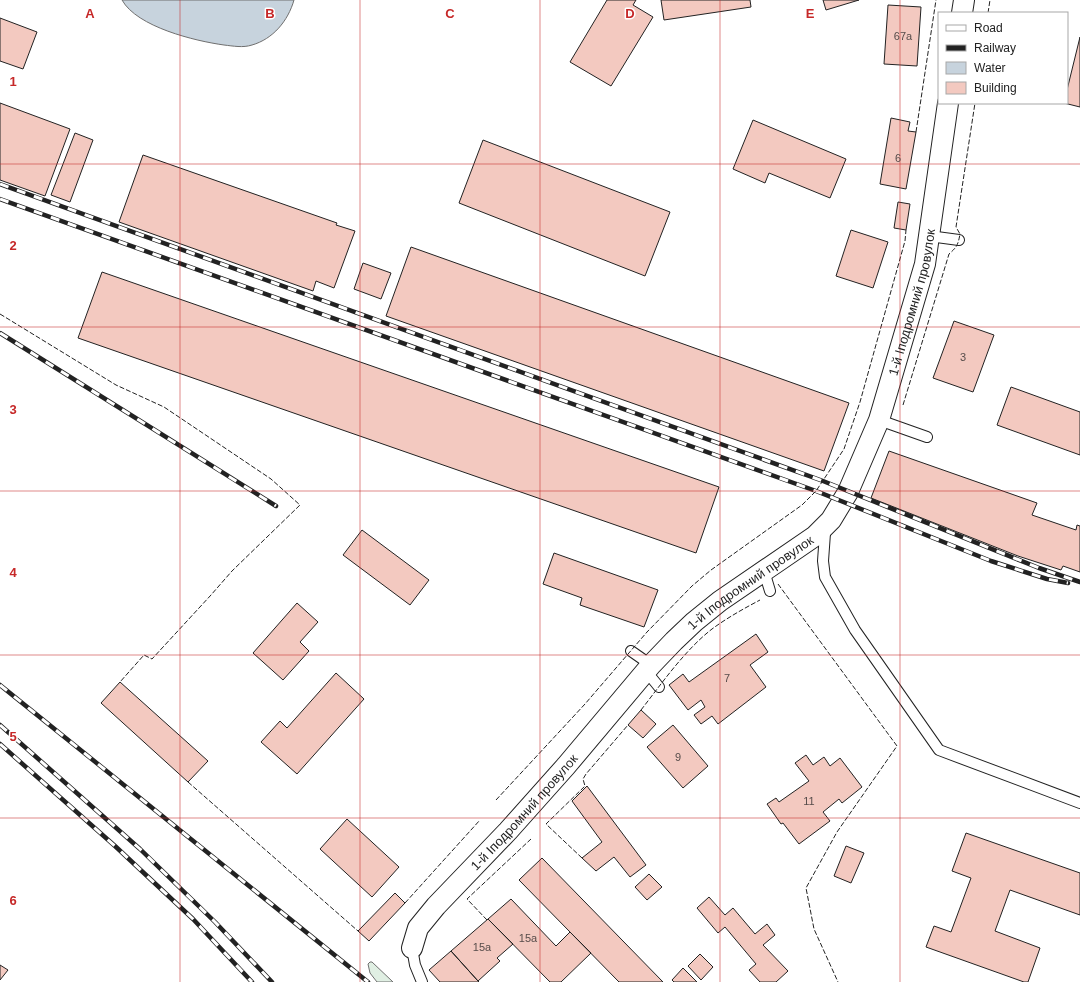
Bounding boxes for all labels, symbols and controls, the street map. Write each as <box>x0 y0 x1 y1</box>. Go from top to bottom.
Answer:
text: A <box>85 6 95 21</box>
text: B <box>265 6 275 21</box>
text: C <box>445 6 455 21</box>
text: D <box>625 6 635 21</box>
text: E <box>806 6 815 21</box>
legend <box>938 12 1068 104</box>
text: Road <box>974 21 1003 35</box>
house number: 67а <box>894 30 913 42</box>
text: Railway <box>974 41 1016 55</box>
text: Water <box>974 61 1006 75</box>
text: 1 <box>9 74 17 89</box>
text: Building <box>974 81 1017 95</box>
house number: 6 <box>895 152 901 164</box>
street label: 1-й Іподромний провулок <box>886 227 938 377</box>
text: 2 <box>9 238 17 253</box>
house number: 3 <box>960 351 966 363</box>
text: 3 <box>9 402 17 417</box>
street label: 1-й Іподромний провулок <box>684 532 816 633</box>
text: 4 <box>9 565 17 580</box>
house number: 7 <box>724 672 730 684</box>
text: 5 <box>9 729 17 744</box>
street label: 1-й Іподромний провулок <box>468 751 581 873</box>
house number: 9 <box>675 751 681 763</box>
house number: 11 <box>803 795 815 807</box>
text: 6 <box>9 893 17 908</box>
house number: 15а <box>519 932 538 944</box>
house number: 15а <box>473 941 492 953</box>

